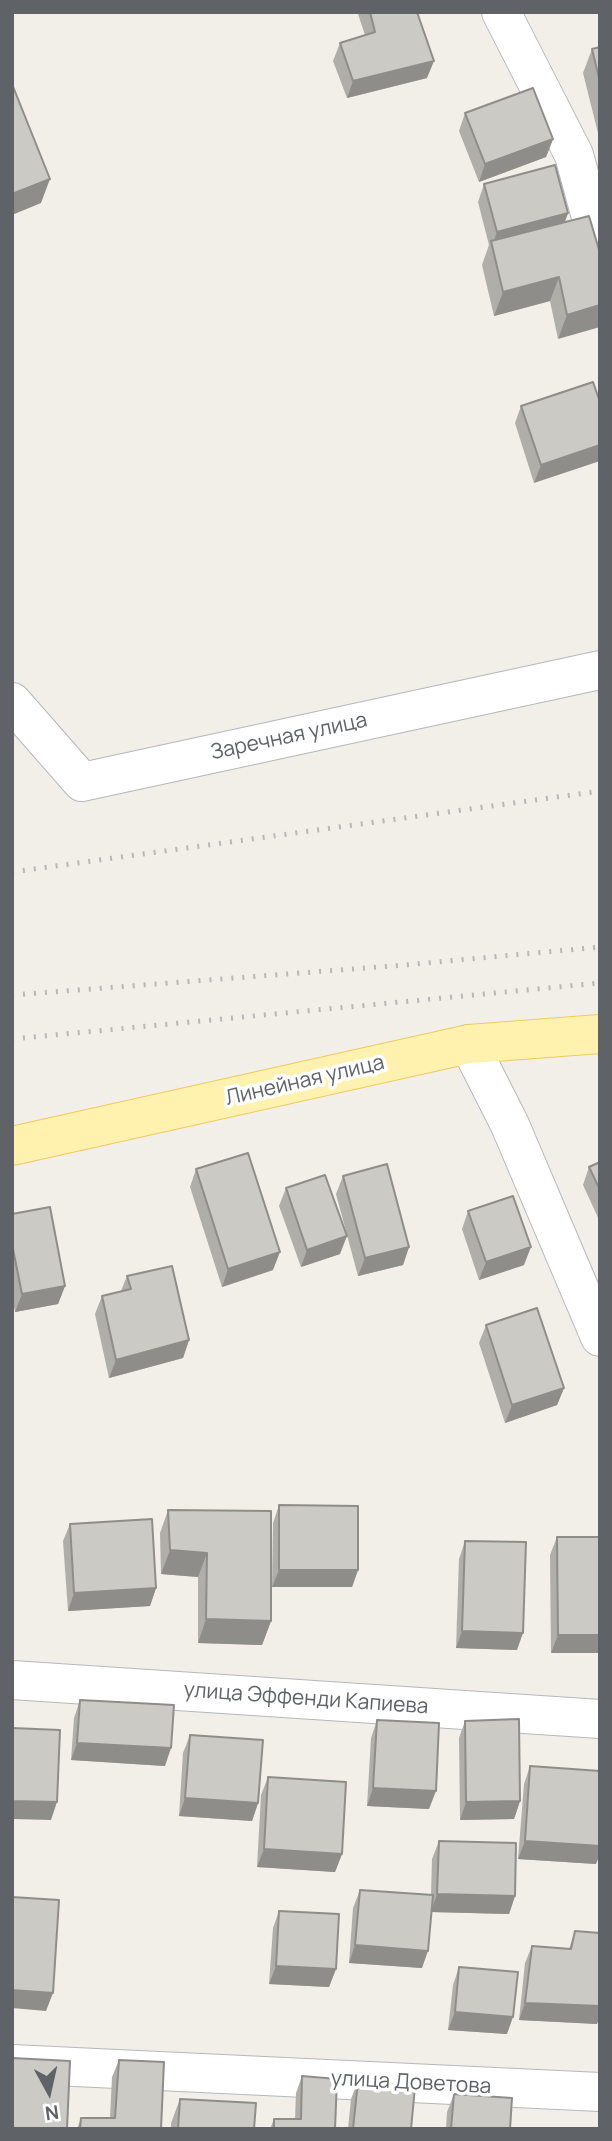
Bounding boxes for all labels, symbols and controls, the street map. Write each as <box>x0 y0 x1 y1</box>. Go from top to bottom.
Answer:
street label: Заречная улица <box>208 708 370 766</box>
street label: Линейная улица <box>223 1050 387 1112</box>
street label: улица Эффенди Капиева <box>183 1678 429 1720</box>
north arrow <box>14 2057 84 2127</box>
street label: улица Доветова <box>330 2066 492 2100</box>
text: N <box>43 2099 60 2127</box>

